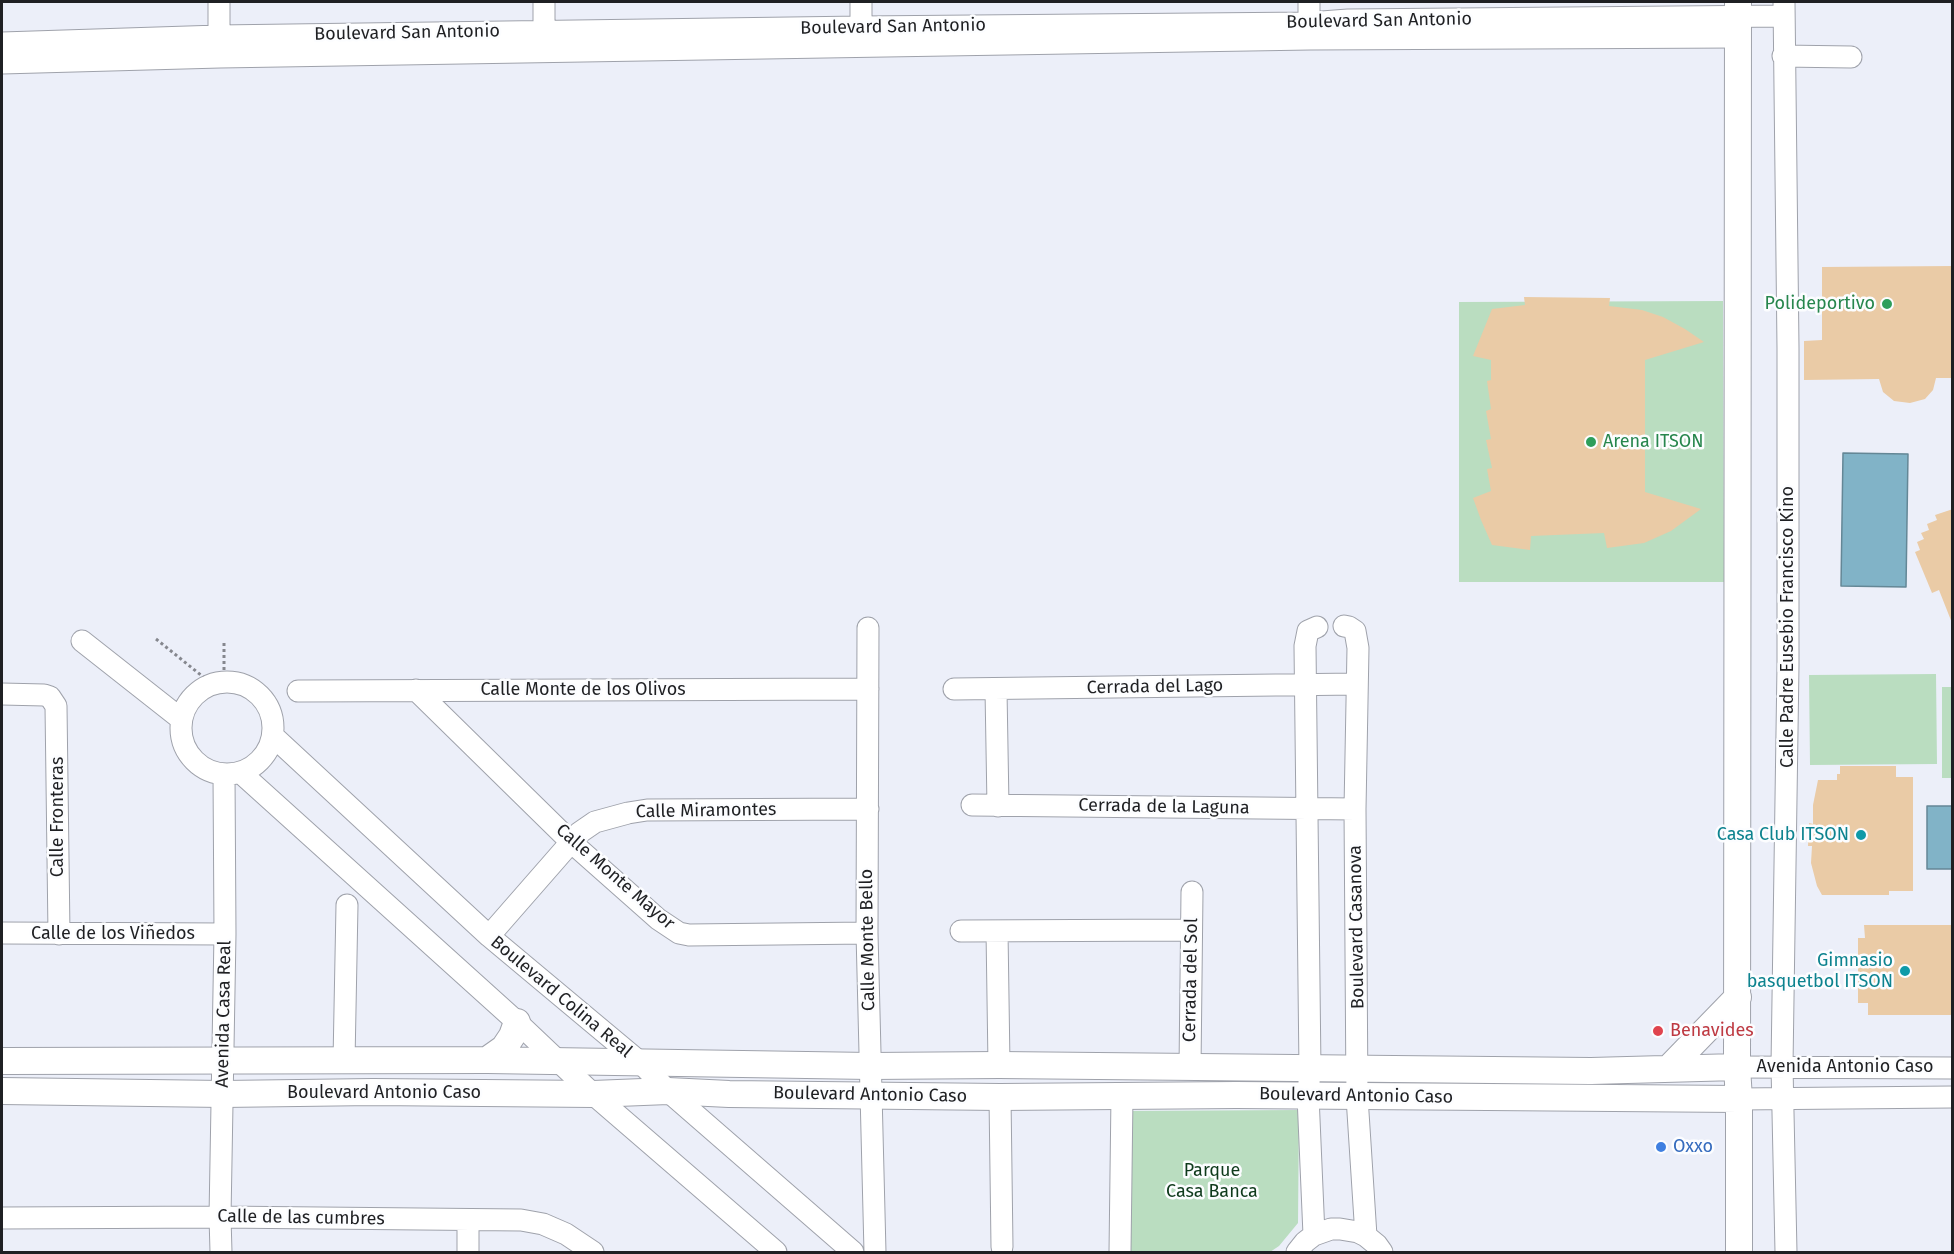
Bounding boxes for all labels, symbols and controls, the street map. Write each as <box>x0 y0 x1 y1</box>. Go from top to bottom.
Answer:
street label: Boulevard San Antonio <box>1286 9 1472 33</box>
street label: Boulevard San Antonio <box>800 15 986 39</box>
street label: Boulevard San Antonio <box>314 21 500 45</box>
place label: Polideportivo <box>1765 293 1875 315</box>
marker: Polideportivo <box>1880 297 1894 311</box>
place label: Arena ITSON <box>1603 431 1703 453</box>
marker: Arena ITSON <box>1584 435 1598 449</box>
street label: Calle Padre Eusebio Francisco Kino <box>1777 486 1799 768</box>
street label: Cerrada del Lago <box>1087 675 1223 699</box>
street label: Calle Monte de los Olivos <box>480 679 686 701</box>
street label: Calle Fronteras <box>47 757 69 877</box>
street label: Cerrada de la Laguna <box>1078 795 1250 819</box>
street label: Calle Miramontes <box>635 799 777 823</box>
street label: Calle Monte Mayor <box>551 820 679 934</box>
place label: Casa Club ITSON <box>1717 824 1849 846</box>
marker: Casa Club ITSON <box>1854 828 1868 842</box>
street label: Boulevard Casanova <box>1345 845 1369 1009</box>
street label: Calle Monte Bello <box>856 869 880 1011</box>
street label: Cerrada del Sol <box>1179 918 1203 1042</box>
street label: Calle de los Viñedos <box>31 923 195 945</box>
street label: Boulevard Colina Real <box>486 932 636 1062</box>
street label: Avenida Casa Real <box>212 940 236 1088</box>
place label: Gimnasio basquetbol ITSON <box>1747 950 1893 992</box>
marker: Gimnasio basquetbol ITSON <box>1898 964 1912 978</box>
place label: Benavides <box>1670 1020 1754 1042</box>
marker: Benavides <box>1651 1024 1665 1038</box>
street label: Avenida Antonio Caso <box>1757 1056 1933 1078</box>
street label: Boulevard Antonio Caso <box>287 1082 481 1104</box>
street label: Boulevard Antonio Caso <box>773 1083 967 1107</box>
street label: Boulevard Antonio Caso <box>1259 1084 1453 1108</box>
place label: Oxxo <box>1673 1136 1713 1158</box>
marker: Oxxo <box>1654 1140 1668 1154</box>
park label: Parque Casa Banca <box>1166 1160 1258 1202</box>
street label: Calle de las cumbres <box>217 1206 385 1230</box>

